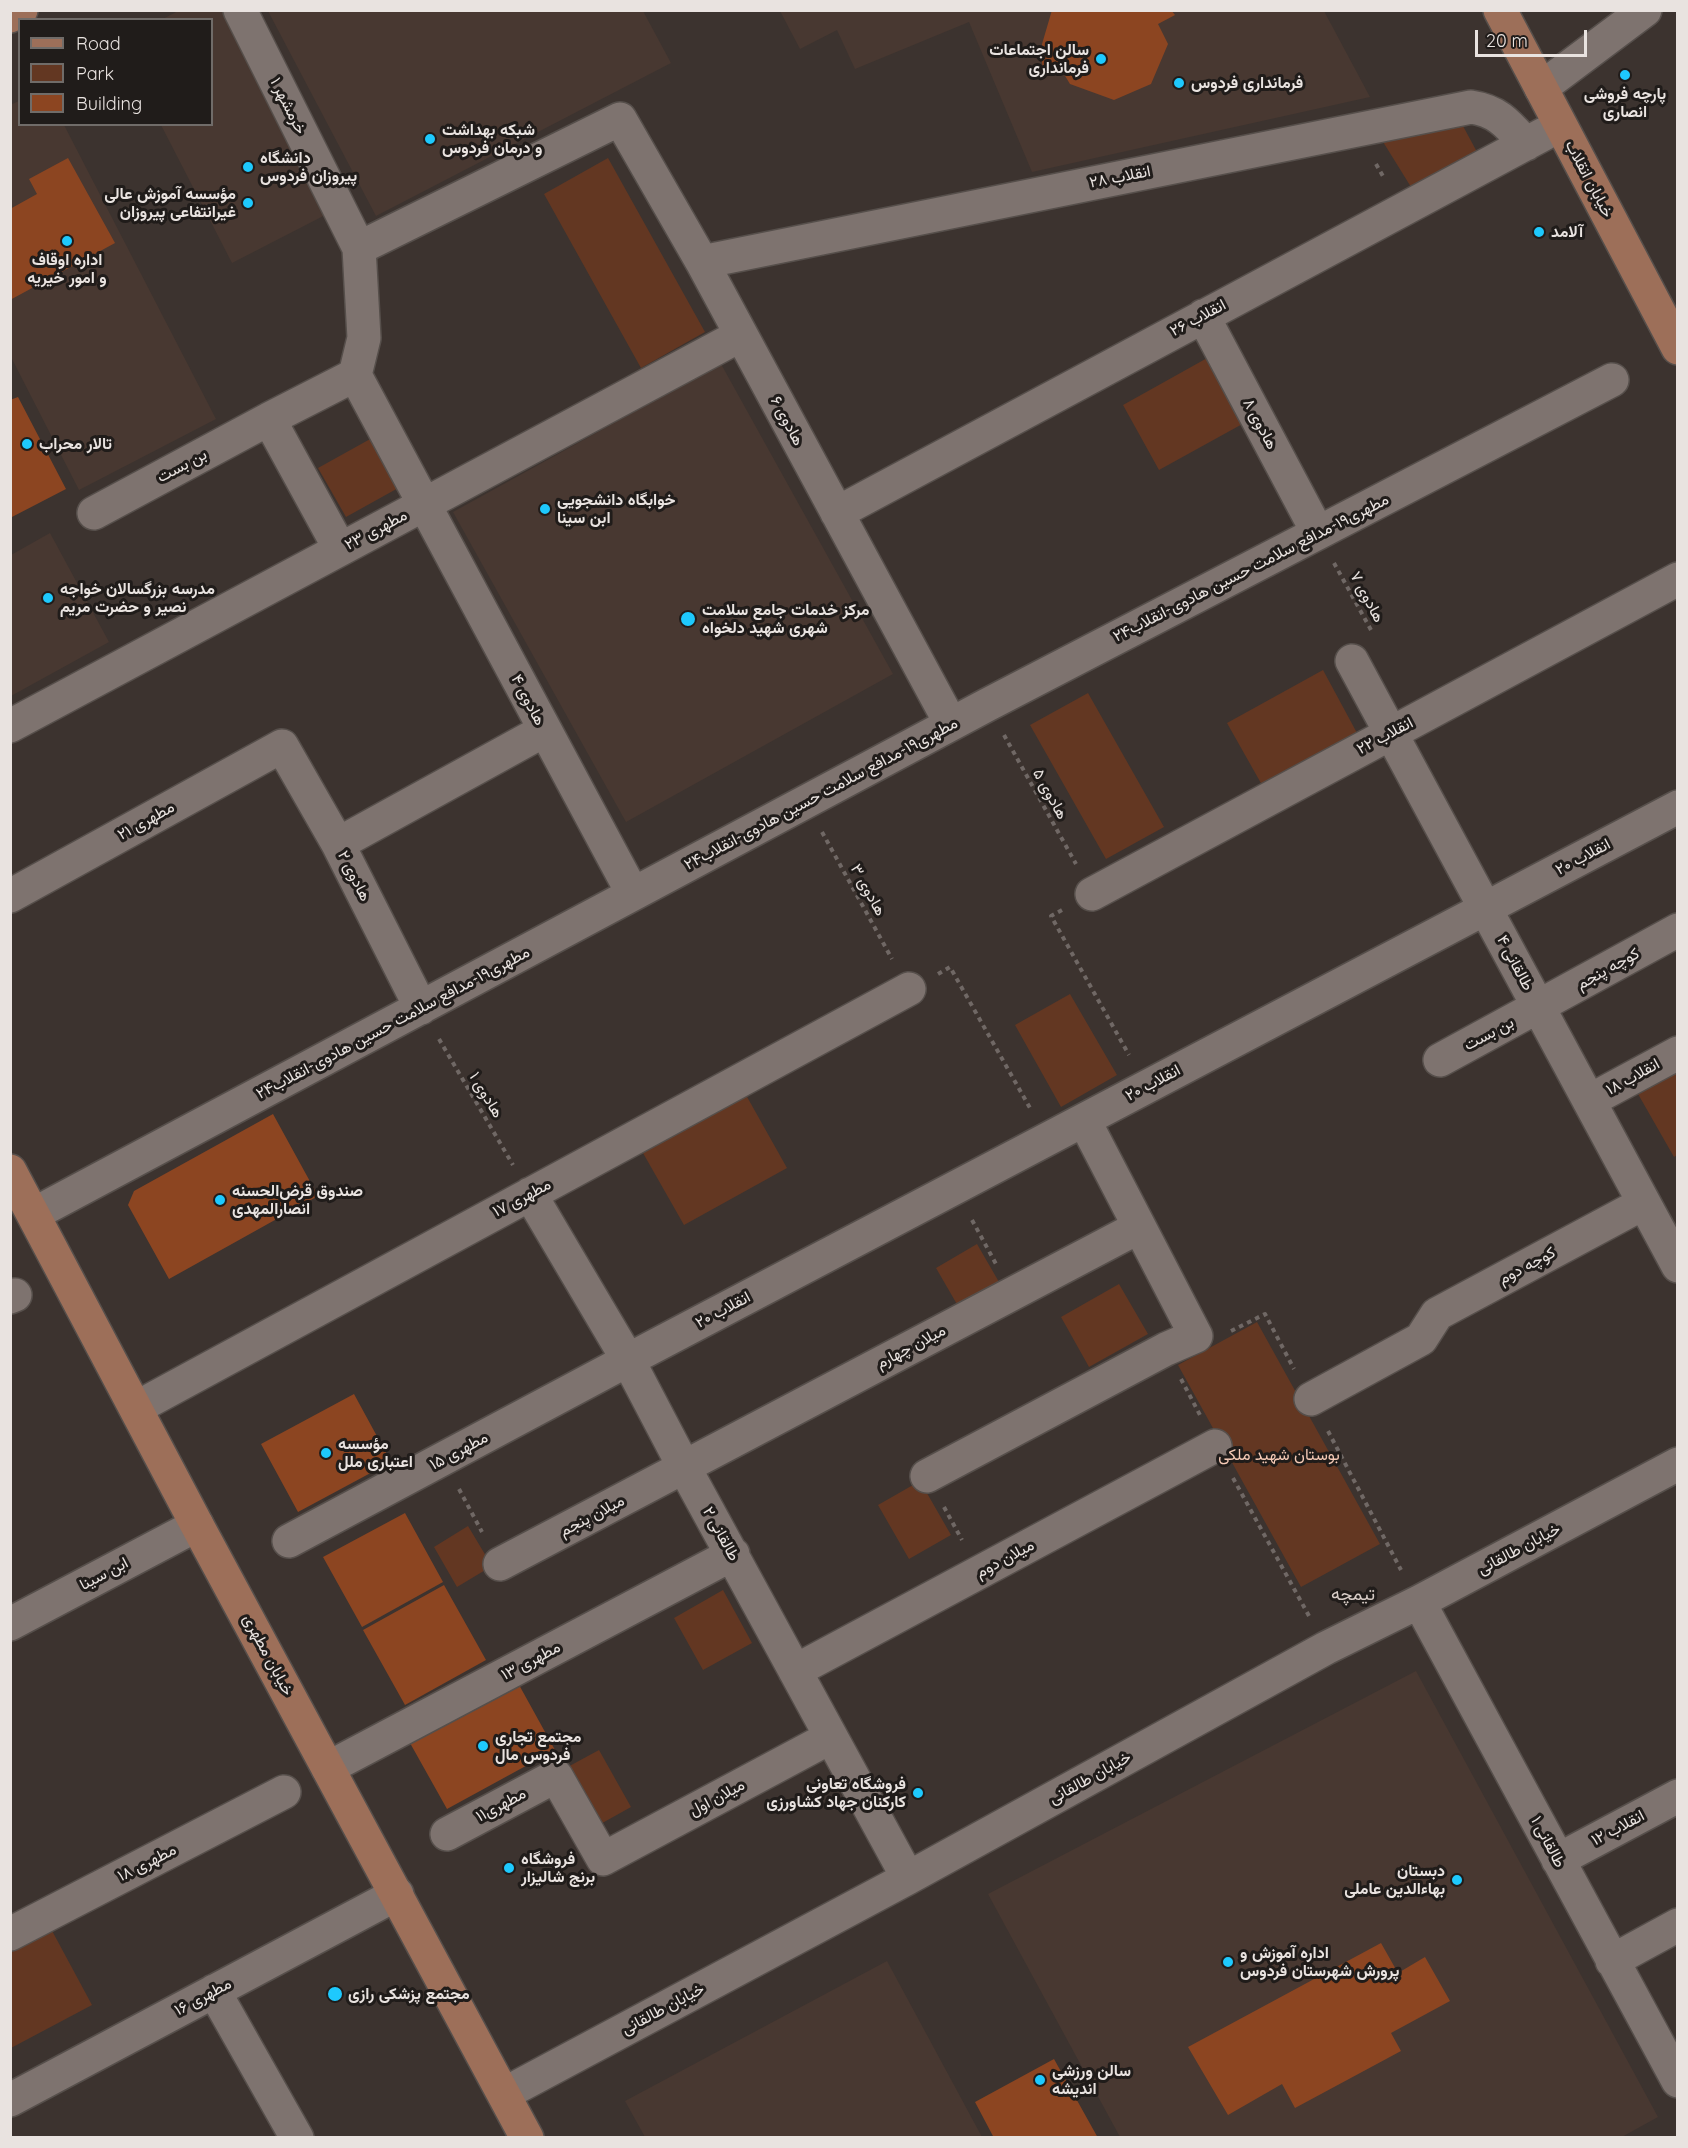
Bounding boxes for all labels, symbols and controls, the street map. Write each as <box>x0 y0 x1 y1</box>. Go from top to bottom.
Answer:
legend <box>18 18 213 126</box>
scale bar <box>1478 18 1590 56</box>
text: 20 m <box>1486 29 1528 52</box>
text: Road <box>76 32 121 55</box>
place label: سالن اجتماعات فرمانداری <box>989 40 1089 78</box>
marker: سالن اجتماعات فرمانداری <box>1094 52 1108 66</box>
text: Park <box>76 62 114 85</box>
marker: پارچه فروشی انصاری <box>1618 68 1632 82</box>
place label: فرمانداری فردوس <box>1191 73 1303 93</box>
street label: خرمشهر ۱ <box>266 75 310 137</box>
marker: فرمانداری فردوس <box>1172 76 1186 90</box>
place label: پارچه فروشی انصاری <box>1584 84 1666 122</box>
text: Building <box>76 92 142 115</box>
place label: شبکه بهداشت و درمان فردوس <box>442 120 542 158</box>
marker: شبکه بهداشت و درمان فردوس <box>423 132 437 146</box>
street label: خیابان انقلاب <box>1561 137 1617 221</box>
place label: دانشگاه پیروزان فردوس <box>260 148 357 186</box>
marker: دانشگاه پیروزان فردوس <box>241 160 255 174</box>
street label: انقلاب ۲۸ <box>1088 162 1152 192</box>
place label: مؤسسه آموزش عالی غیرانتفاعی پیروزان <box>104 184 236 222</box>
marker: مؤسسه آموزش عالی غیرانتفاعی پیروزان <box>241 196 255 210</box>
place label: آلامد <box>1551 222 1583 242</box>
marker: آلامد <box>1532 225 1546 239</box>
marker: اداره اوقاف و امور خیریه <box>60 234 74 248</box>
place label: اداره اوقاف و امور خیریه <box>27 250 107 288</box>
street label: انقلاب ۲۶ <box>1167 295 1229 341</box>
street label: هادوی ۶ <box>766 393 808 449</box>
street label: هادوی ۸ <box>1239 395 1281 453</box>
place label: تالار محراب <box>39 434 112 454</box>
marker: تالار محراب <box>20 437 34 451</box>
street label: بن بست <box>154 445 210 487</box>
place label: خوابگاه دانشجویی ابن سینا <box>557 490 675 528</box>
street label: مطهری۱۹-مدافع سلامت حسین هادوی-انقلاب۲۴ <box>1110 490 1392 646</box>
marker: خوابگاه دانشجویی ابن سینا <box>538 502 552 516</box>
street label: مطهری ۲۳ <box>341 506 411 554</box>
street label: هادوی ۷ <box>1346 568 1388 626</box>
place label: مدرسه بزرگسالان خواجه نصیر و حضرت مریم <box>60 579 215 617</box>
marker: مدرسه بزرگسالان خواجه نصیر و حضرت مریم <box>41 591 55 605</box>
place label: مرکز خدمات جامع سلامت شهری شهید دلخواه <box>702 600 870 638</box>
marker: مرکز خدمات جامع سلامت شهری شهید دلخواه <box>679 610 697 628</box>
street label: هادوی ۴ <box>507 671 549 729</box>
street label: مطهری۱۹-مدافع سلامت حسین هادوی-انقلاب۲۴ <box>681 713 961 875</box>
street label: انقلاب ۲۲ <box>1354 713 1416 759</box>
street label: هادوی ۵ <box>1028 765 1072 823</box>
street label: مطهری ۲۱ <box>114 798 178 844</box>
street label: انقلاب ۲۰ <box>1552 835 1614 879</box>
street label: هادوی ۲ <box>333 848 375 904</box>
street label: هادوی ۳ <box>846 861 890 919</box>
street label: طالقانی ۴ <box>1492 932 1538 994</box>
street label: مطهری۱۹-مدافع سلامت حسین هادوی-انقلاب۲۴ <box>253 942 533 1104</box>
street label: کوچه پنجم <box>1573 944 1643 994</box>
street label: بن بست <box>1461 1013 1517 1055</box>
street label: انقلاب ۱۸ <box>1603 1054 1663 1100</box>
street label: انقلاب ۲۰ <box>1122 1061 1184 1105</box>
street label: هادوی ۱ <box>465 1068 507 1122</box>
street label: مطهری ۱۷ <box>490 1175 554 1221</box>
place label: صندوق قرض‌الحسنه انصارالمهدی <box>232 1181 363 1219</box>
marker: صندوق قرض‌الحسنه انصارالمهدی <box>213 1193 227 1207</box>
street label: کوچه دوم <box>1495 1243 1559 1289</box>
street label: انقلاب ۲۰ <box>692 1288 754 1332</box>
street label: میلان چهارم <box>873 1321 949 1373</box>
street label: مطهری ۱۵ <box>427 1428 491 1474</box>
place label: مؤسسه اعتباری ملل <box>338 1434 413 1472</box>
park label: بوستان شهید ملکی <box>1218 1445 1340 1465</box>
marker: مؤسسه اعتباری ملل <box>319 1446 333 1460</box>
street label: میلان پنجم <box>556 1491 628 1541</box>
street label: طالقانی ۲ <box>698 1504 744 1564</box>
street label: خیابان طالقانی <box>1474 1519 1564 1579</box>
street label: میلان دوم <box>972 1536 1038 1582</box>
street label: ابن سینا <box>76 1553 132 1595</box>
district label: تیمچه <box>1331 1584 1375 1606</box>
street label: خیابان مطهری <box>238 1611 298 1699</box>
street label: مطهری ۱۳ <box>498 1637 564 1685</box>
place label: مجتمع تجاری فردوس مال <box>495 1727 581 1765</box>
marker: مجتمع تجاری فردوس مال <box>476 1739 490 1753</box>
street label: خیابان طالقانی <box>1045 1748 1135 1808</box>
place label: فروشگاه تعاونی کارکنان جهاد کشاورزی <box>766 1774 906 1812</box>
street label: میلان اول <box>686 1775 748 1821</box>
street label: مطهری۱۱ <box>473 1784 529 1826</box>
marker: فروشگاه تعاونی کارکنان جهاد کشاورزی <box>911 1786 925 1800</box>
street label: انقلاب ۱۲ <box>1588 1806 1648 1850</box>
street label: طالقانی ۱ <box>1527 1813 1569 1871</box>
street label: مطهری ۱۸ <box>114 1840 180 1886</box>
place label: فروشگاه برنج شالیزار <box>521 1849 595 1887</box>
marker: فروشگاه برنج شالیزار <box>502 1861 516 1875</box>
place label: دبستان بهاءالدین عاملی <box>1344 1861 1445 1899</box>
marker: دبستان بهاءالدین عاملی <box>1450 1873 1464 1887</box>
place label: اداره آموزش و پرورش شهرستان فردوس <box>1240 1943 1399 1981</box>
marker: اداره آموزش و پرورش شهرستان فردوس <box>1221 1955 1235 1969</box>
street label: مطهری ۱۶ <box>171 1974 235 2020</box>
street label: خیابان طالقانی <box>618 1979 708 2039</box>
place label: مجتمع پزشکی رازی <box>348 1984 470 2004</box>
marker: مجتمع پزشکی رازی <box>326 1985 344 2003</box>
place label: سالن ورزشی اندیشه <box>1052 2061 1131 2099</box>
marker: سالن ورزشی اندیشه <box>1033 2073 1047 2087</box>

